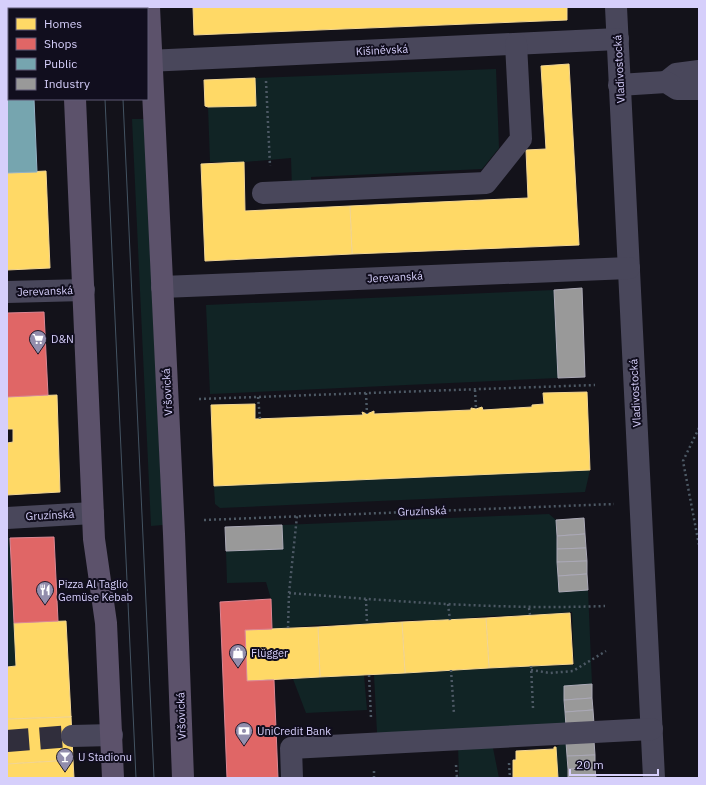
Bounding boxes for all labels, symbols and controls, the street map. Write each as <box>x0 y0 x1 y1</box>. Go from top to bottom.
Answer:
legend <box>8 8 148 100</box>
text: Homes <box>44 16 82 31</box>
street label: Vladivostocká <box>610 34 628 104</box>
text: Shops <box>44 36 77 51</box>
street label: Kišiněvská <box>355 42 409 58</box>
text: Public <box>44 56 77 71</box>
text: Industry <box>44 76 90 91</box>
street label: Jerevanská <box>367 269 423 285</box>
street label: Jerevanská <box>17 283 73 299</box>
supermarket icon: D&N <box>28 329 48 354</box>
place label: D&N <box>51 332 74 346</box>
street label: Vladivostocká <box>626 358 644 428</box>
street label: Vršovická <box>159 368 175 416</box>
street label: Gruzínská <box>397 503 447 519</box>
street label: Gruzínská <box>25 507 75 523</box>
place label: Pizza Al Taglio Gemüse Kebab <box>58 577 133 604</box>
restaurant icon: Pizza Al Taglio Gemüse Kebab <box>35 580 55 605</box>
shop icon: Flügger <box>228 643 248 668</box>
place label: Flügger <box>251 646 288 660</box>
street label: Vršovická <box>173 692 189 740</box>
bank icon: UniCredit Bank <box>234 721 254 746</box>
place label: UniCredit Bank <box>257 724 331 738</box>
bar icon: U Stadionu <box>55 747 75 772</box>
place label: U Stadionu <box>78 750 132 764</box>
scale bar <box>570 751 658 777</box>
text: 20 m <box>576 757 604 772</box>

